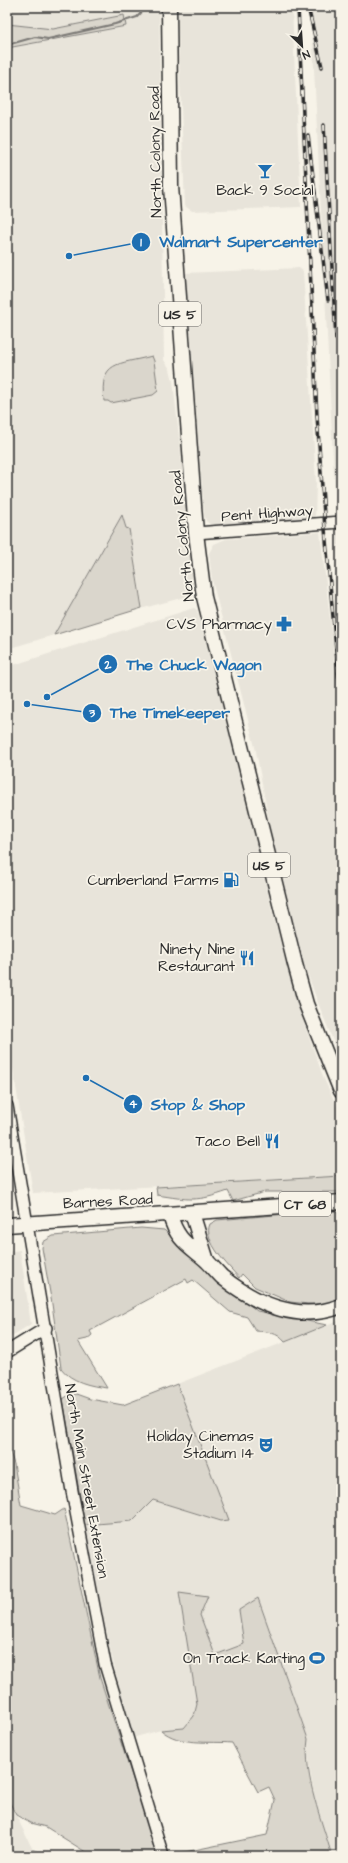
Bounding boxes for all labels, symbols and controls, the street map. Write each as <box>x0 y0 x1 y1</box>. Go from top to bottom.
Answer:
north arrow <box>282 26 322 66</box>
text: N <box>300 46 312 63</box>
street label: North Colony Road <box>144 86 168 218</box>
bar icon: Back 9 Social <box>256 162 274 180</box>
place label: Back 9 Social <box>216 180 314 201</box>
callout: Walmart Supercenter <box>131 228 331 256</box>
text: Walmart Supercenter <box>158 231 323 253</box>
text: 1 <box>140 234 142 251</box>
road number: US 5 <box>159 302 201 326</box>
street label: North Colony Road <box>165 469 201 603</box>
street label: Pent Highway <box>221 500 314 528</box>
place label: CVS Pharmacy <box>166 614 272 636</box>
pharmacy icon: CVS Pharmacy <box>275 615 293 633</box>
callout: The Chuck Wagon <box>98 650 269 678</box>
text: The Chuck Wagon <box>125 654 262 678</box>
text: 2 <box>104 657 112 674</box>
callout: The Timekeeper <box>82 699 238 727</box>
text: The Timekeeper <box>109 702 230 724</box>
text: 3 <box>88 705 96 722</box>
road number: US 5 <box>248 853 290 877</box>
place label: Cumberland Farms <box>88 870 219 891</box>
fuel station icon: Cumberland Farms <box>222 871 240 889</box>
place label: Ninety Nine Restaurant <box>158 939 235 977</box>
restaurant icon: Ninety Nine Restaurant <box>238 949 256 967</box>
callout: Stop & Shop <box>123 1090 253 1118</box>
text: Stop & Shop <box>150 1094 245 1116</box>
text: 4 <box>129 1096 138 1113</box>
place label: Taco Bell <box>196 1131 260 1152</box>
restaurant icon: Taco Bell <box>263 1132 281 1150</box>
street label: Barnes Road <box>62 1189 154 1214</box>
road number: CT 68 <box>279 1192 331 1216</box>
street label: North Main Street Extension <box>59 1382 114 1580</box>
place label: Holiday Cinemas Stadium 14 <box>147 1426 254 1464</box>
theatre icon: Holiday Cinemas Stadium 14 <box>257 1436 275 1454</box>
place label: On Track Karting <box>183 1648 305 1670</box>
sports icon: On Track Karting <box>308 1649 326 1667</box>

